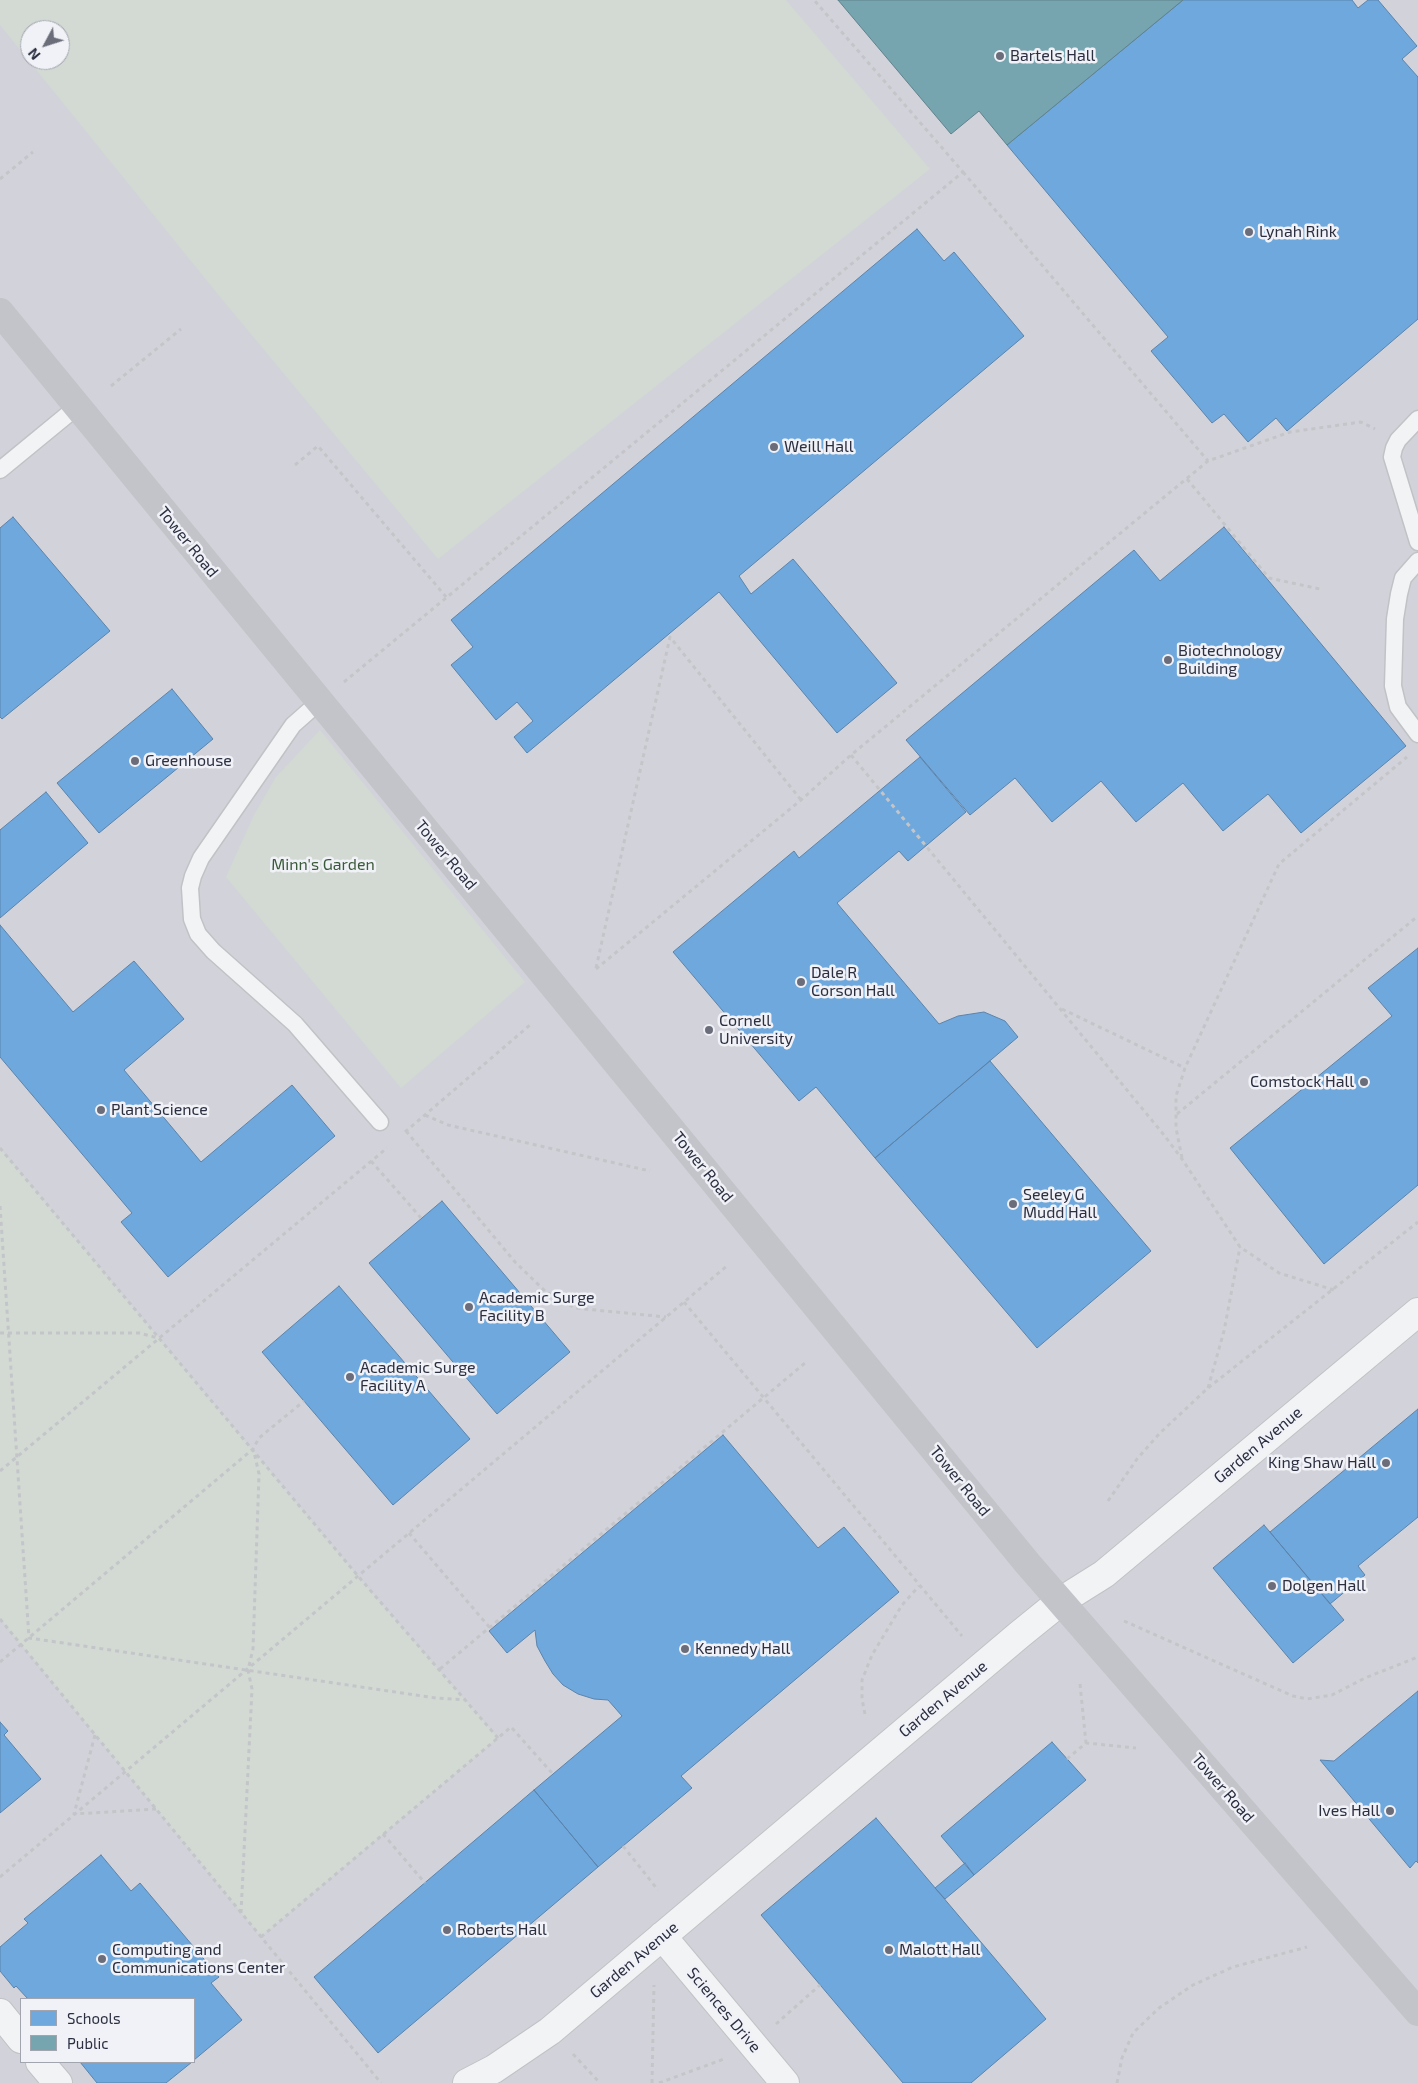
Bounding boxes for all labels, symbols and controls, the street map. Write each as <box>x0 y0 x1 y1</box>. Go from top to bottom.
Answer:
north arrow <box>20 20 70 70</box>
text: N <box>24 45 44 64</box>
place label: Bartels Hall <box>1010 46 1095 66</box>
marker: Bartels Hall <box>994 50 1006 62</box>
place label: Lynah Rink <box>1259 222 1337 242</box>
marker: Lynah Rink <box>1243 226 1255 238</box>
place label: Weill Hall <box>784 437 853 457</box>
marker: Weill Hall <box>768 441 780 453</box>
street label: Tower Road <box>154 503 222 581</box>
place label: Biotechnology Building <box>1178 641 1282 679</box>
marker: Biotechnology Building <box>1162 654 1174 666</box>
place label: Greenhouse <box>145 751 232 771</box>
marker: Greenhouse <box>129 755 141 767</box>
street label: Tower Road <box>411 816 481 894</box>
park label: Minn's Garden <box>271 855 375 875</box>
place label: Dale R Corson Hall <box>811 963 895 1001</box>
marker: Dale R Corson Hall <box>795 976 807 988</box>
place label: Cornell University <box>719 1011 793 1049</box>
marker: Cornell University <box>703 1024 715 1036</box>
place label: Comstock Hall <box>1250 1072 1354 1092</box>
marker: Comstock Hall <box>1358 1076 1370 1088</box>
place label: Plant Science <box>111 1100 208 1120</box>
marker: Plant Science <box>95 1104 107 1116</box>
street label: Tower Road <box>669 1128 737 1206</box>
place label: Seeley G Mudd Hall <box>1023 1185 1097 1223</box>
marker: Seeley G Mudd Hall <box>1007 1198 1019 1210</box>
place label: Academic Surge Facility B <box>479 1288 595 1326</box>
marker: Academic Surge Facility B <box>463 1301 475 1313</box>
place label: Academic Surge Facility A <box>360 1358 476 1396</box>
marker: Academic Surge Facility A <box>344 1371 356 1383</box>
street label: Garden Avenue <box>1210 1403 1306 1487</box>
street label: Tower Road <box>926 1442 994 1520</box>
place label: King Shaw Hall <box>1268 1453 1376 1473</box>
marker: King Shaw Hall <box>1380 1457 1392 1469</box>
place label: Dolgen Hall <box>1282 1576 1366 1596</box>
marker: Dolgen Hall <box>1266 1580 1278 1592</box>
place label: Kennedy Hall <box>695 1639 790 1659</box>
marker: Kennedy Hall <box>679 1643 691 1655</box>
street label: Garden Avenue <box>895 1657 991 1741</box>
street label: Tower Road <box>1188 1750 1258 1826</box>
place label: Ives Hall <box>1318 1801 1380 1821</box>
marker: Ives Hall <box>1384 1805 1396 1817</box>
street label: Garden Avenue <box>586 1918 682 2002</box>
place label: Roberts Hall <box>457 1920 547 1940</box>
marker: Roberts Hall <box>441 1924 453 1936</box>
place label: Computing and Communications Center <box>112 1940 285 1978</box>
place label: Malott Hall <box>899 1940 980 1960</box>
marker: Malott Hall <box>883 1944 895 1956</box>
marker: Computing and Communications Center <box>96 1953 108 1965</box>
street label: Sciences Drive <box>683 1964 765 2056</box>
legend <box>20 1998 195 2063</box>
text: Schools <box>67 2009 121 2027</box>
text: Public <box>67 2034 108 2052</box>

